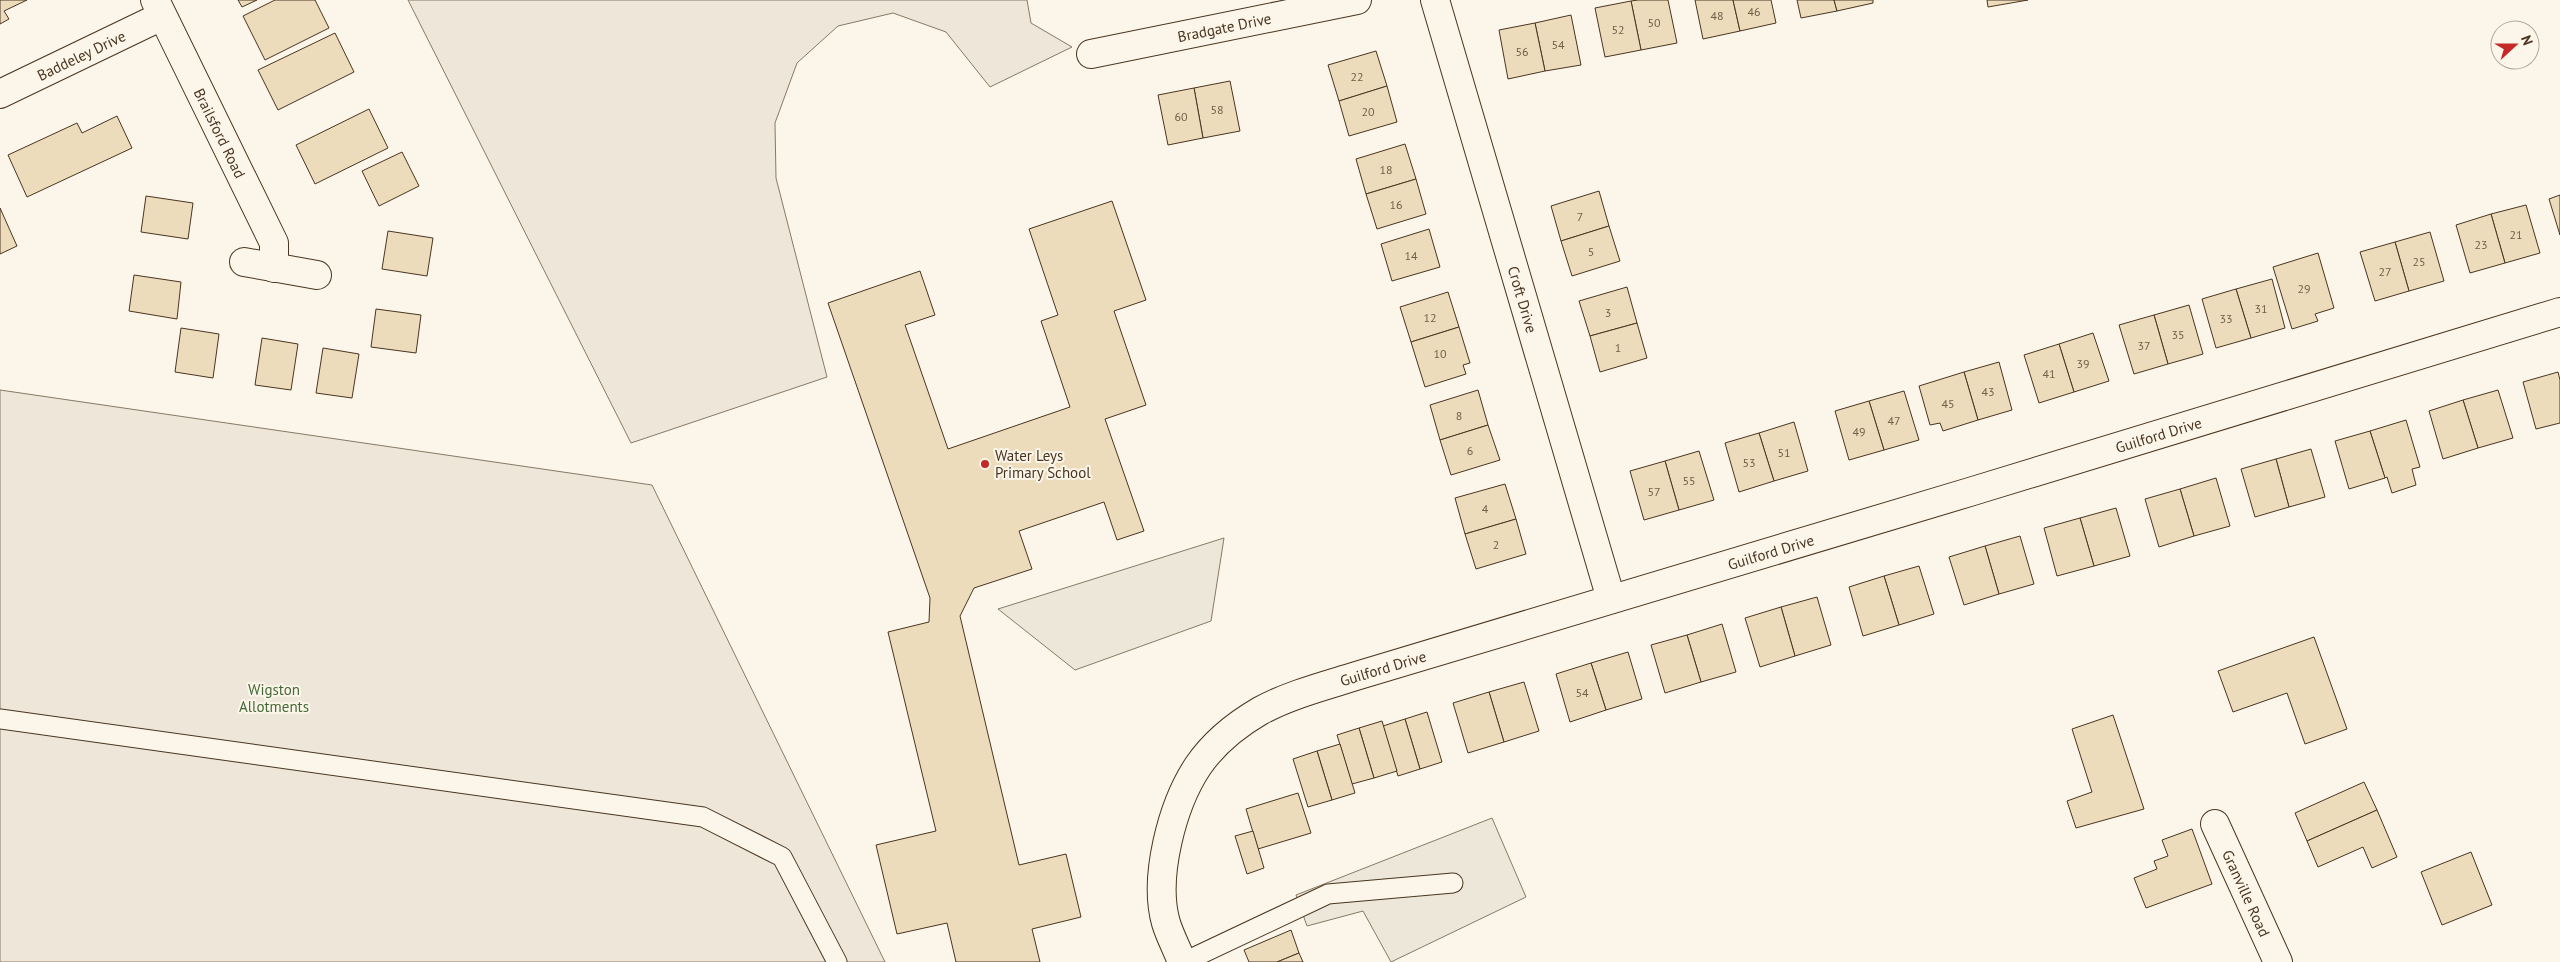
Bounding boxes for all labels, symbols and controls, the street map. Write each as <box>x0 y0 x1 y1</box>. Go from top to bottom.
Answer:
house number: 46 <box>1747 4 1761 19</box>
street label: Bradgate Drive <box>1176 8 1273 46</box>
house number: 48 <box>1710 8 1724 23</box>
house number: 50 <box>1647 15 1661 30</box>
north arrow <box>2490 20 2540 70</box>
house number: 52 <box>1611 22 1625 37</box>
street label: Baddeley Drive <box>34 26 128 84</box>
text: N <box>2517 33 2537 48</box>
house number: 54 <box>1551 37 1565 52</box>
house number: 56 <box>1515 44 1529 59</box>
house number: 22 <box>1350 69 1364 84</box>
street label: Brailsford Road <box>190 85 250 181</box>
house number: 58 <box>1210 102 1224 117</box>
house number: 20 <box>1361 104 1375 119</box>
house number: 60 <box>1174 109 1188 124</box>
house number: 18 <box>1379 162 1393 177</box>
house number: 16 <box>1389 197 1403 212</box>
house number: 7 <box>1577 209 1583 224</box>
house number: 21 <box>2509 227 2523 242</box>
house number: 23 <box>2474 237 2488 252</box>
house number: 5 <box>1588 244 1594 259</box>
house number: 14 <box>1404 248 1418 263</box>
house number: 25 <box>2412 254 2426 269</box>
street label: Croft Drive <box>1504 264 1542 335</box>
house number: 27 <box>2378 264 2392 279</box>
house number: 29 <box>2297 281 2311 296</box>
house number: 31 <box>2254 301 2268 316</box>
house number: 3 <box>1605 305 1611 320</box>
house number: 12 <box>1423 310 1437 325</box>
house number: 33 <box>2219 311 2233 326</box>
house number: 35 <box>2171 327 2185 342</box>
house number: 37 <box>2137 338 2151 353</box>
house number: 1 <box>1615 340 1621 355</box>
house number: 10 <box>1433 346 1447 361</box>
house number: 39 <box>2076 356 2090 371</box>
house number: 41 <box>2042 366 2056 381</box>
house number: 43 <box>1981 384 1995 399</box>
house number: 45 <box>1941 396 1955 411</box>
house number: 8 <box>1456 408 1462 423</box>
street label: Guilford Drive <box>2113 412 2204 457</box>
house number: 47 <box>1887 413 1901 428</box>
house number: 49 <box>1852 424 1866 439</box>
house number: 6 <box>1467 443 1473 458</box>
house number: 51 <box>1777 445 1791 460</box>
place label: Water Leys Primary School <box>995 446 1091 482</box>
house number: 53 <box>1742 455 1756 470</box>
marker: Water Leys Primary School <box>979 458 991 470</box>
house number: 55 <box>1682 473 1696 488</box>
house number: 57 <box>1647 484 1661 499</box>
house number: 4 <box>1482 501 1489 516</box>
street label: Guilford Drive <box>1725 530 1816 574</box>
house number: 2 <box>1493 537 1499 552</box>
street label: Guilford Drive <box>1337 646 1428 690</box>
park label: Wigston Allotments <box>239 680 309 716</box>
house number: 54 <box>1575 685 1589 700</box>
street label: Granville Road <box>2219 847 2275 940</box>

